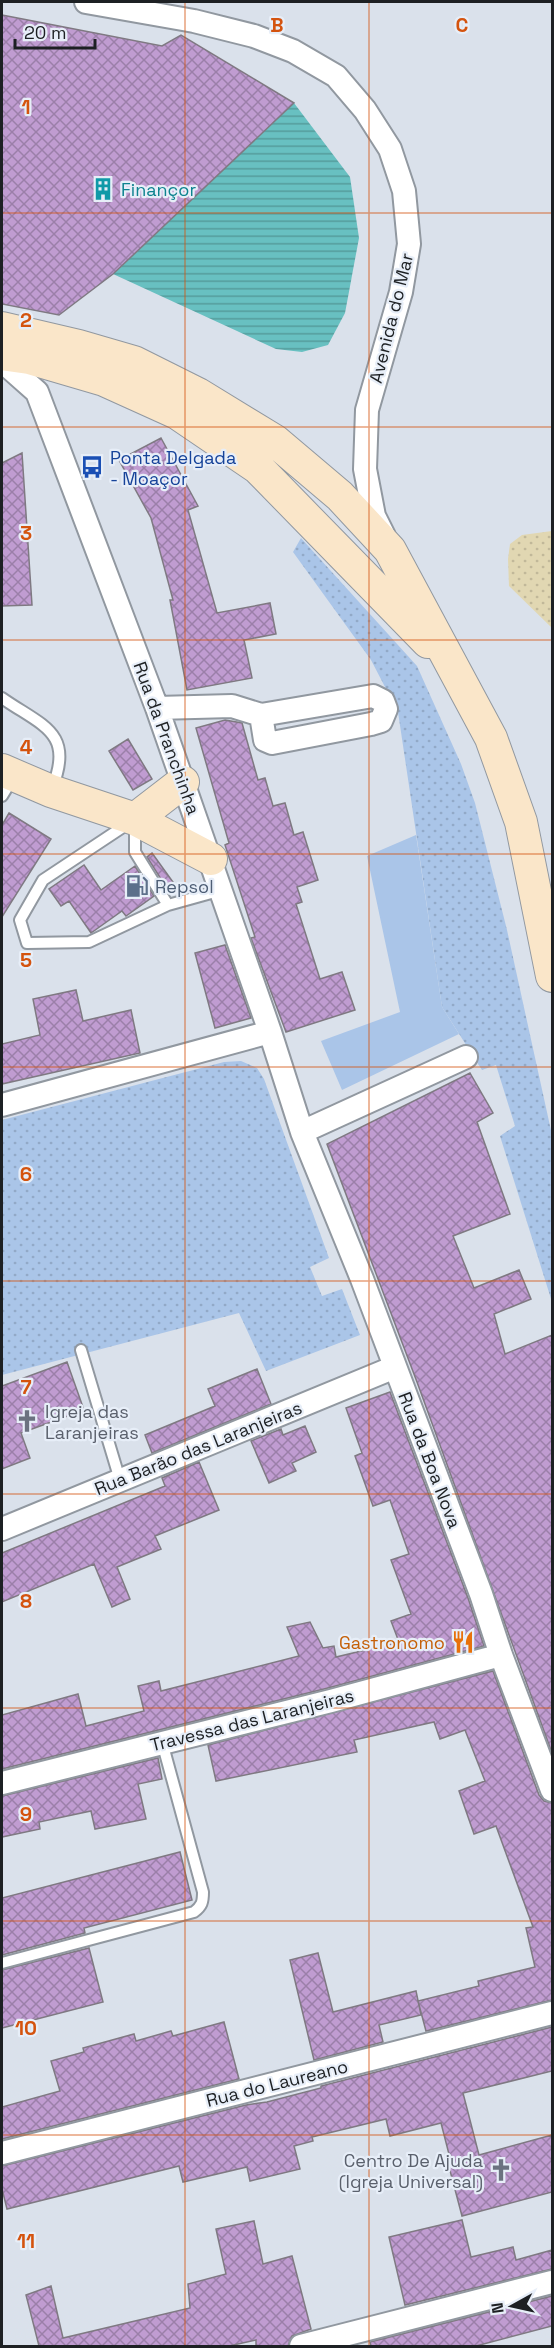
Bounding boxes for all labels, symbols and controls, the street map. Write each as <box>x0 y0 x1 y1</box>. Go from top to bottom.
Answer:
scale bar <box>15 12 94 50</box>
text: B <box>270 12 284 38</box>
text: C <box>456 12 469 38</box>
text: 20 m <box>24 21 67 44</box>
text: 1 <box>21 94 31 120</box>
building icon: Finançor <box>90 176 116 202</box>
place label: Finançor <box>121 178 196 201</box>
street label: Avenida do Mar <box>364 250 418 385</box>
text: 2 <box>20 307 32 333</box>
place label: Ponta Delgada - Moaçor <box>110 446 236 490</box>
bus stop icon: Ponta Delgada - Moaçor <box>79 454 105 480</box>
text: 3 <box>20 520 32 546</box>
street label: Rua da Pranchinha <box>129 658 205 818</box>
text: 4 <box>20 734 33 760</box>
fuel station icon: Repsol <box>124 873 150 899</box>
place label: Repsol <box>155 875 214 898</box>
text: 5 <box>20 947 32 973</box>
text: 6 <box>20 1161 32 1187</box>
text: 7 <box>20 1374 32 1400</box>
street label: Rua da Boa Nova <box>393 1388 467 1532</box>
street label: Rua Barão das Laranjeiras <box>91 1396 305 1500</box>
place label: Igreja das Laranjeiras <box>45 1400 139 1444</box>
church icon: Igreja das Laranjeiras <box>14 1408 40 1434</box>
text: 8 <box>20 1588 32 1614</box>
restaurant icon: Gastronomo <box>450 1629 476 1655</box>
place label: Gastronomo <box>339 1631 445 1654</box>
street label: Travessa das Laranjeiras <box>148 1684 356 1756</box>
text: 9 <box>20 1801 32 1827</box>
text: 10 <box>15 2015 37 2041</box>
street label: Rua do Laureano <box>204 2054 350 2112</box>
place label: Centro De Ajuda (Igreja Universal) <box>339 2149 483 2193</box>
church icon: Centro De Ajuda (Igreja Universal) <box>488 2157 514 2183</box>
text: 11 <box>17 2228 35 2254</box>
north arrow <box>482 2276 542 2336</box>
text: N <box>486 2301 509 2315</box>

